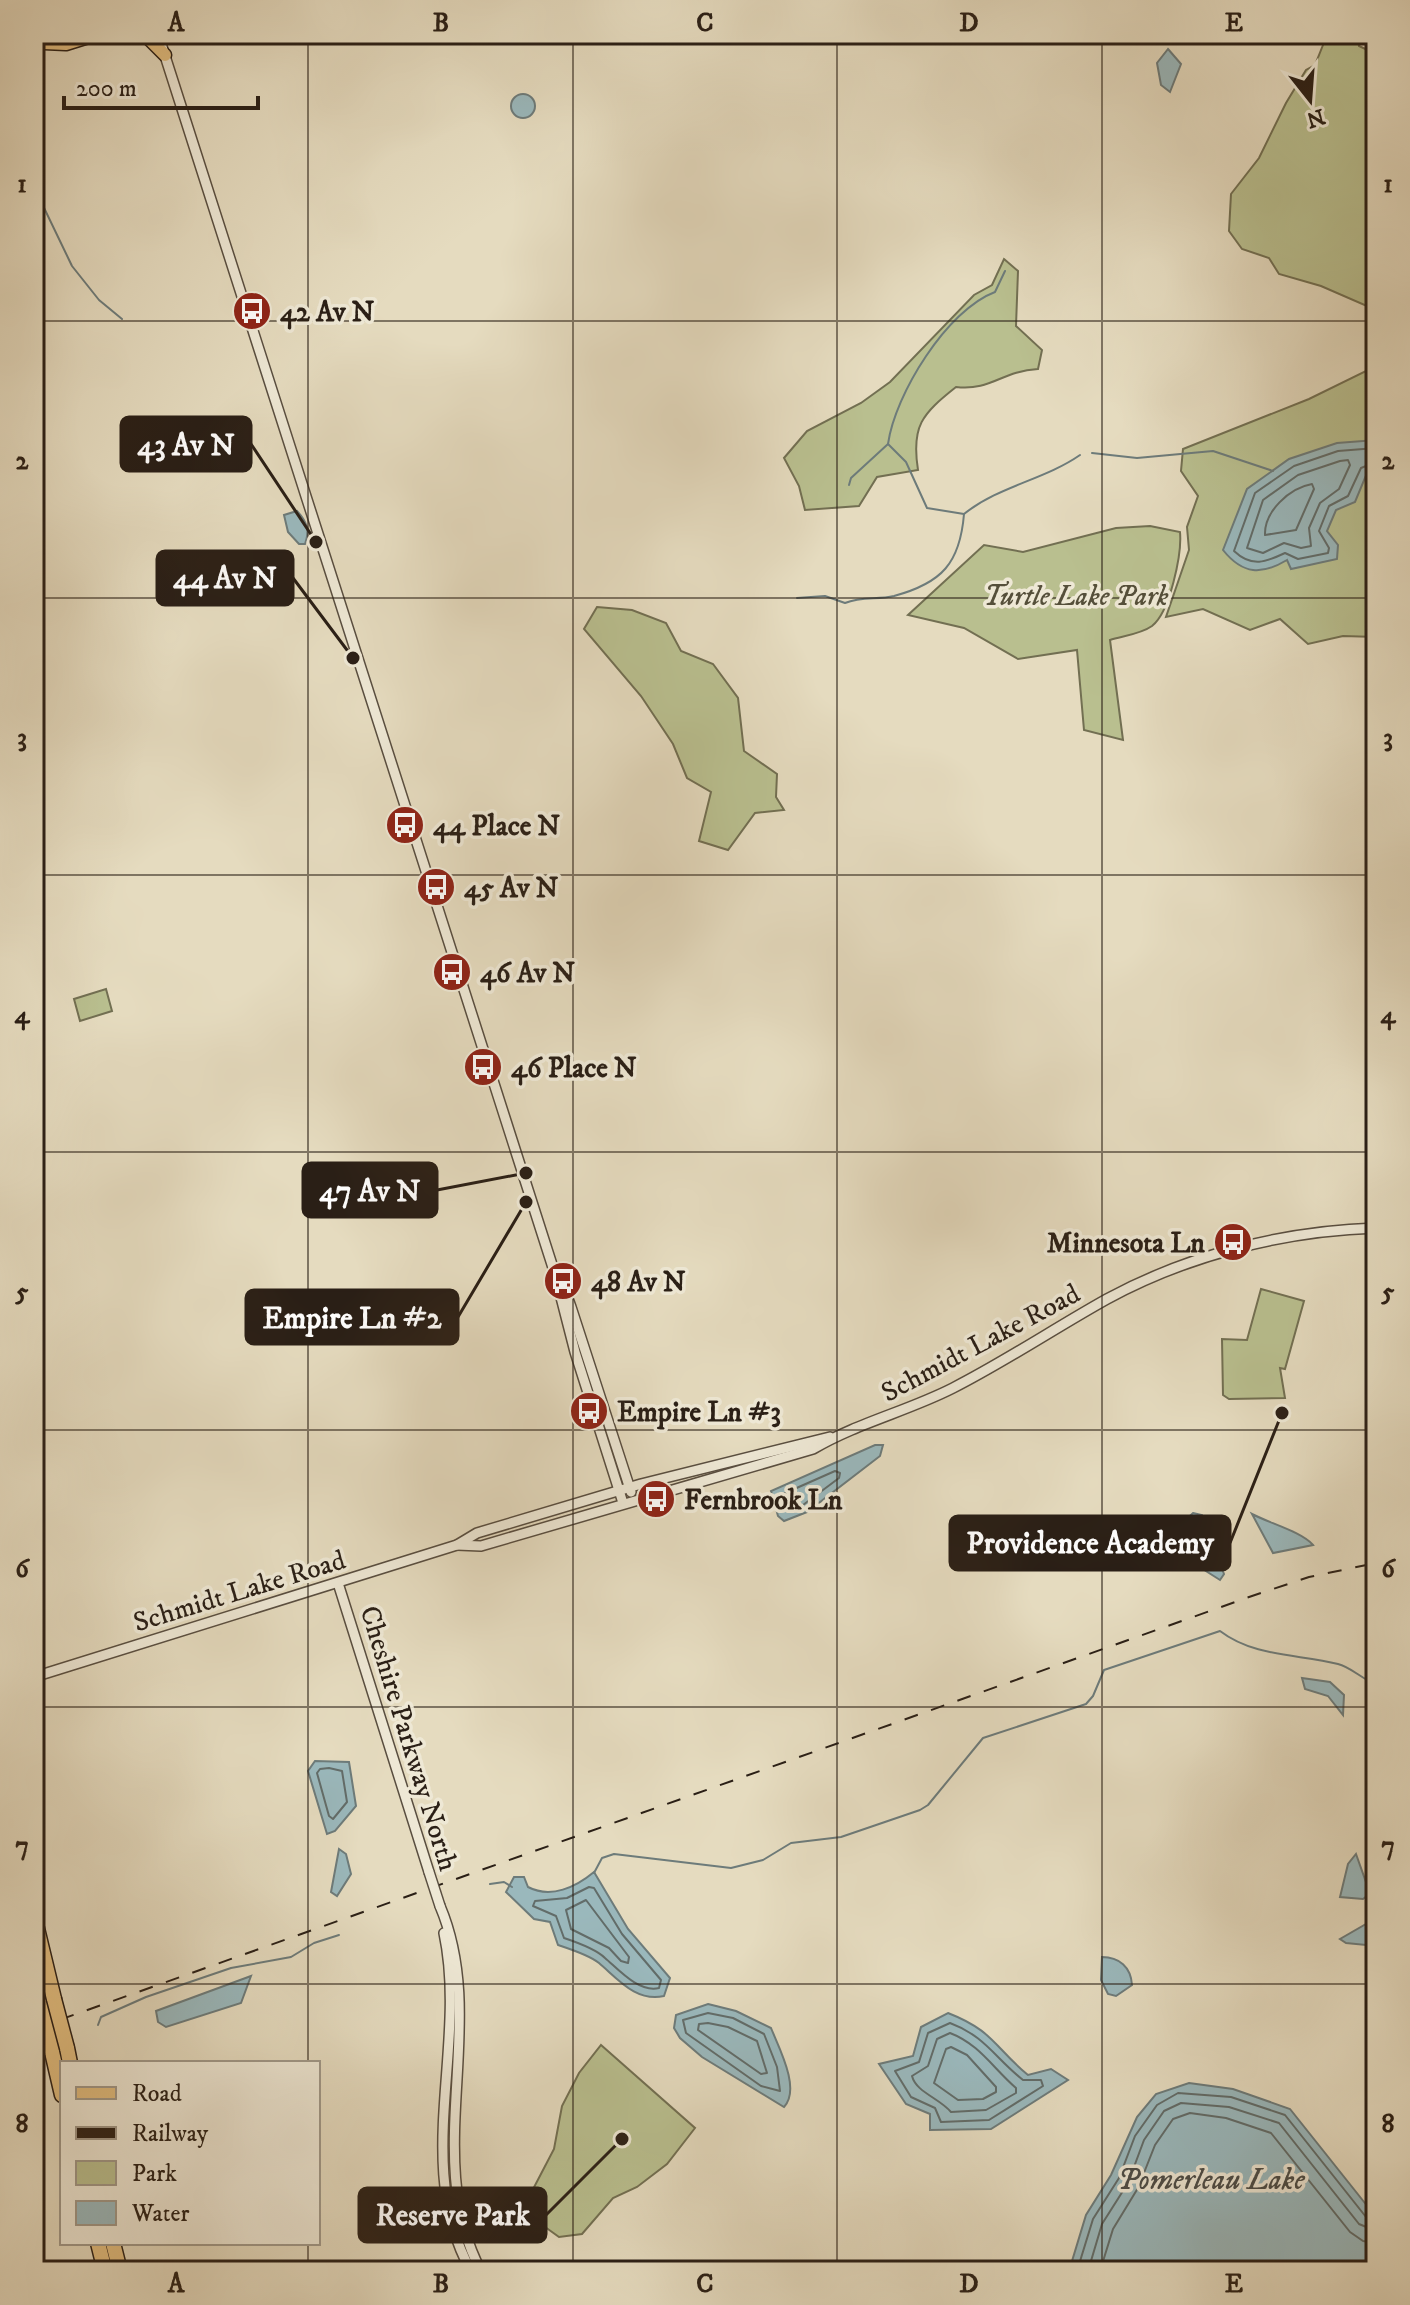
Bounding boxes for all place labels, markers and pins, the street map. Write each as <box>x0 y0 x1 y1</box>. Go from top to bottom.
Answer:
bus stop icon: 42 Av N <box>231 290 273 332</box>
place label: 42 Av N <box>280 295 374 330</box>
callout: 43 Av N <box>121 417 251 471</box>
callout: 44 Av N <box>157 551 293 605</box>
bus stop icon: 44 Place N <box>384 804 426 846</box>
place label: 44 Place N <box>433 809 560 844</box>
bus stop icon: 45 Av N <box>415 866 457 908</box>
place label: 45 Av N <box>464 871 558 906</box>
bus stop icon: 46 Av N <box>431 951 473 993</box>
place label: 46 Av N <box>480 956 575 991</box>
bus stop icon: 46 Place N <box>462 1046 504 1088</box>
place label: 46 Place N <box>511 1051 637 1086</box>
callout: 47 Av N <box>303 1163 437 1217</box>
bus stop icon: Minnesota Ln <box>1212 1221 1254 1263</box>
place label: Minnesota Ln <box>1047 1226 1205 1261</box>
bus stop icon: 48 Av N <box>542 1260 584 1302</box>
place label: 48 Av N <box>591 1265 686 1300</box>
callout: Empire Ln #2 <box>246 1290 458 1344</box>
bus stop icon: Empire Ln #3 <box>568 1390 610 1432</box>
place label: Empire Ln #3 <box>617 1395 781 1430</box>
bus stop icon: Fernbrook Ln <box>635 1478 677 1520</box>
place label: Fernbrook Ln <box>684 1483 843 1518</box>
callout: Providence Academy <box>950 1516 1230 1570</box>
callout: Reserve Park <box>359 2188 546 2242</box>

